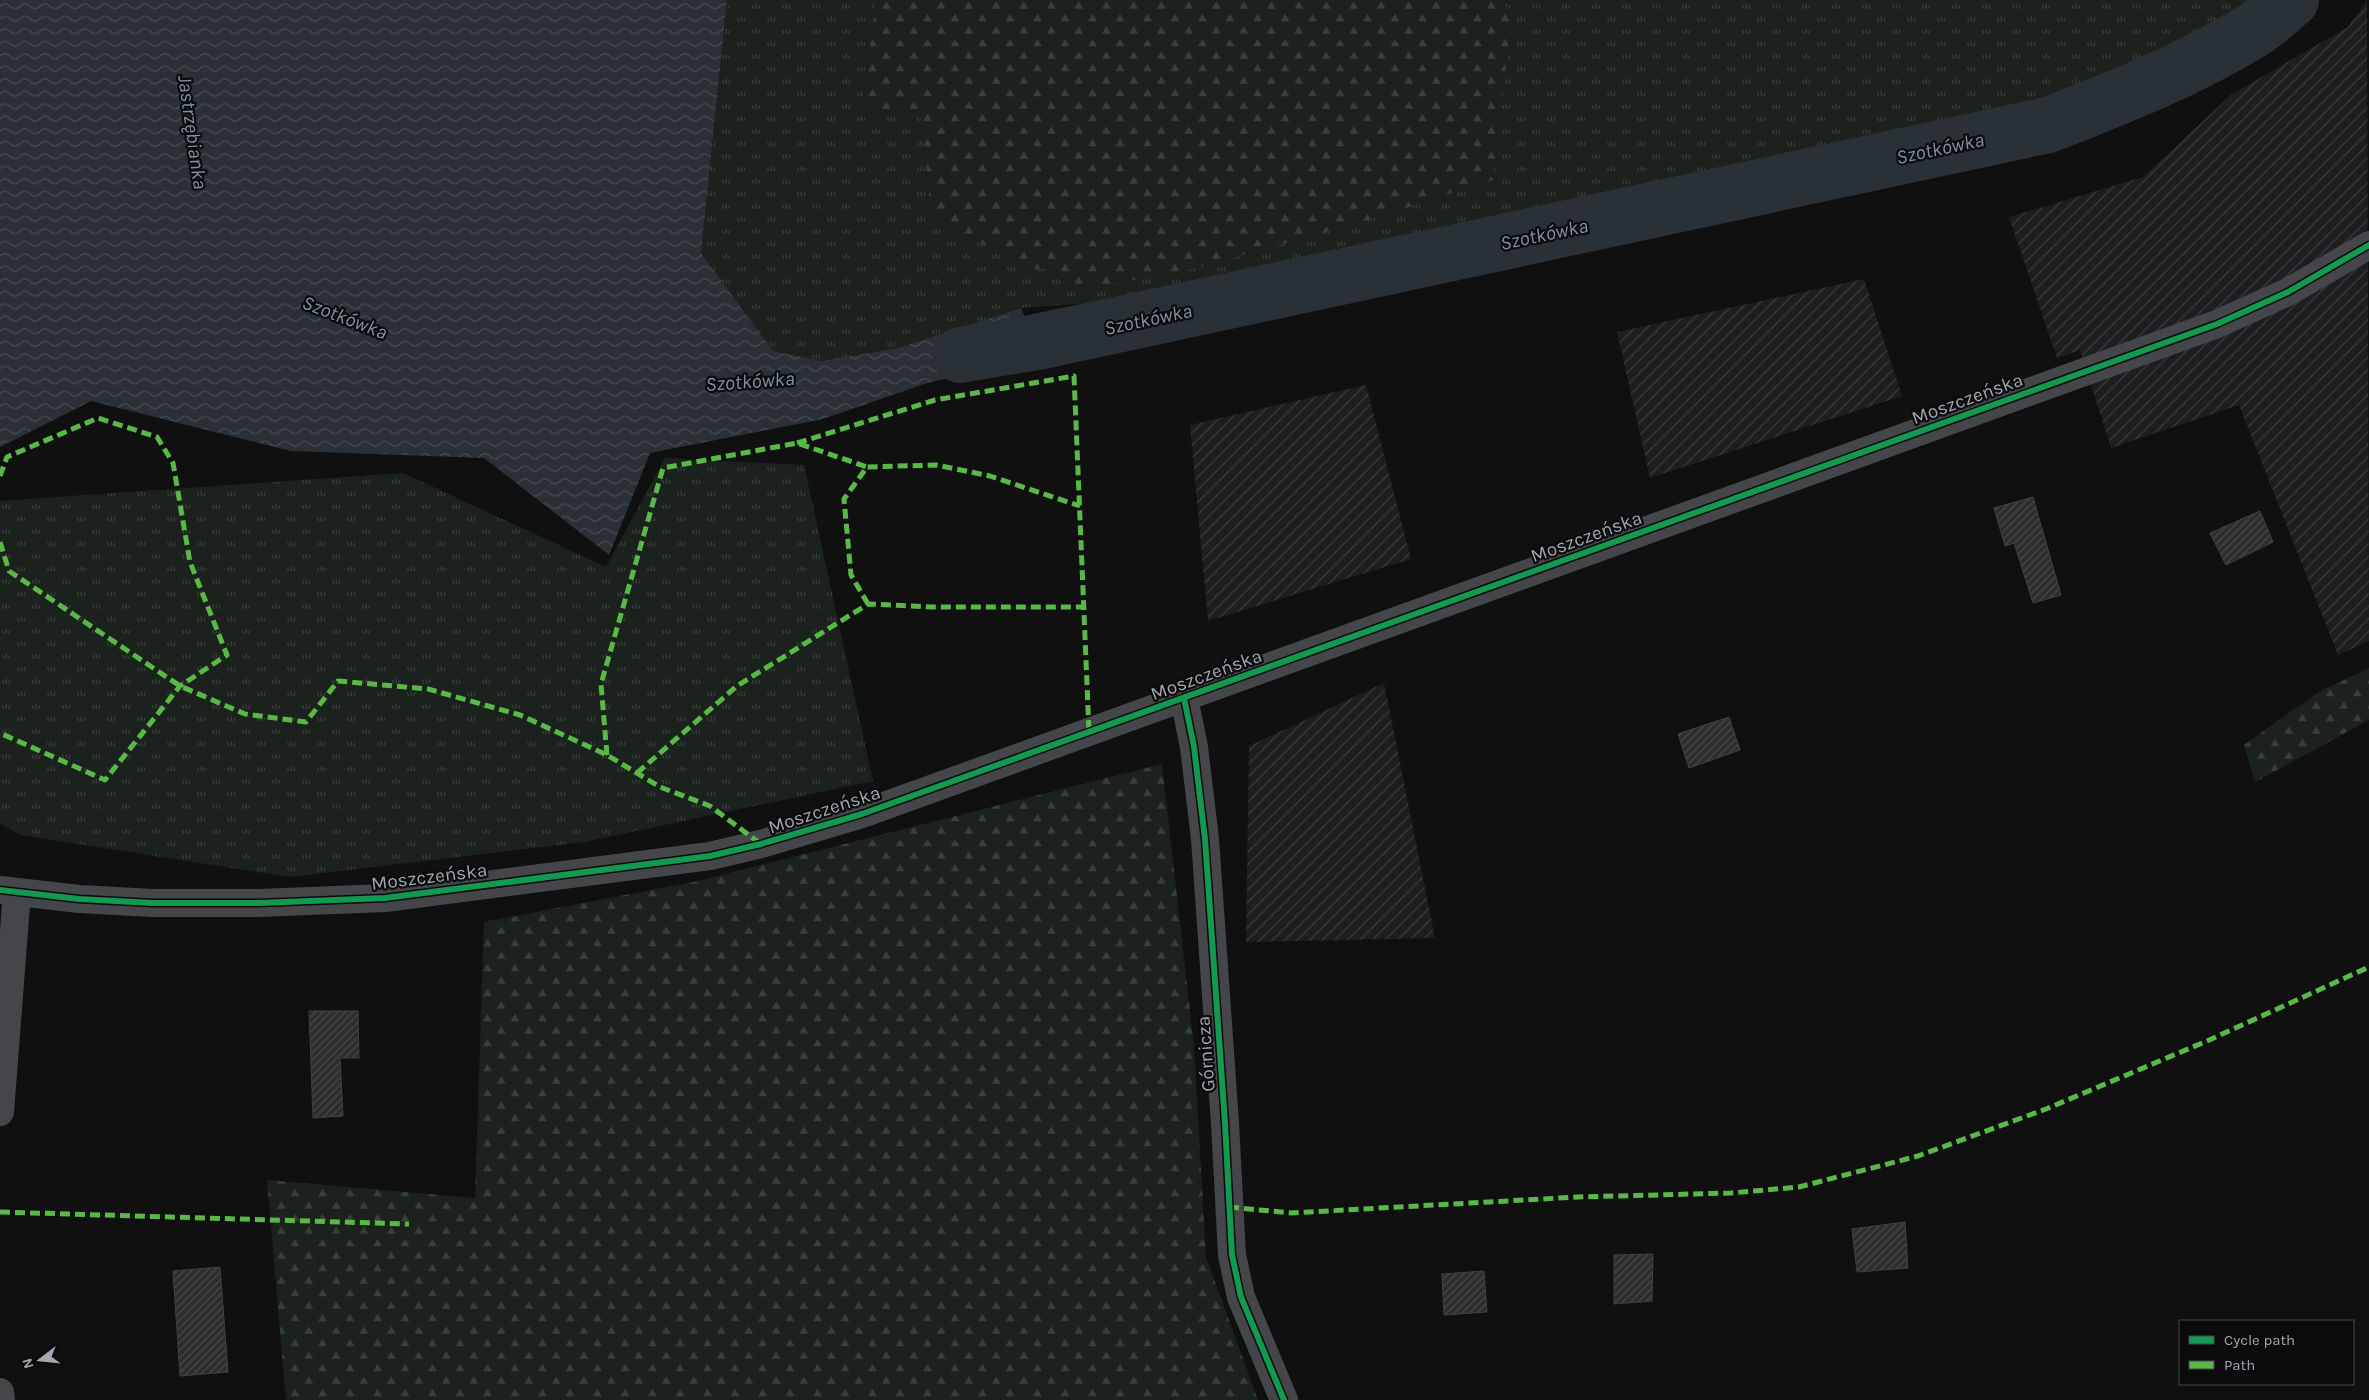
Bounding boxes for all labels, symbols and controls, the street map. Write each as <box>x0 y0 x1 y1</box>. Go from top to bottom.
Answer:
water label: Jastrzębianka <box>173 73 212 191</box>
water label: Szotkówka <box>1894 128 1986 169</box>
water label: Szotkówka <box>1498 214 1590 255</box>
water label: Szotkówka <box>299 291 391 344</box>
water label: Szotkówka <box>1102 299 1194 340</box>
water label: Szotkówka <box>705 367 795 396</box>
street label: Moszczeńska <box>1909 369 2026 429</box>
street label: Moszczeńska <box>1528 507 1645 567</box>
street label: Moszczeńska <box>1148 645 1265 705</box>
street label: Moszczeńska <box>765 781 883 838</box>
street label: Moszczeńska <box>370 859 488 895</box>
street label: Górnicza <box>1192 1015 1220 1093</box>
legend <box>2179 1320 2354 1385</box>
text: Cycle path <box>2224 1331 2295 1349</box>
north arrow <box>15 1335 65 1385</box>
text: N <box>18 1356 38 1371</box>
text: Path <box>2224 1356 2255 1374</box>

